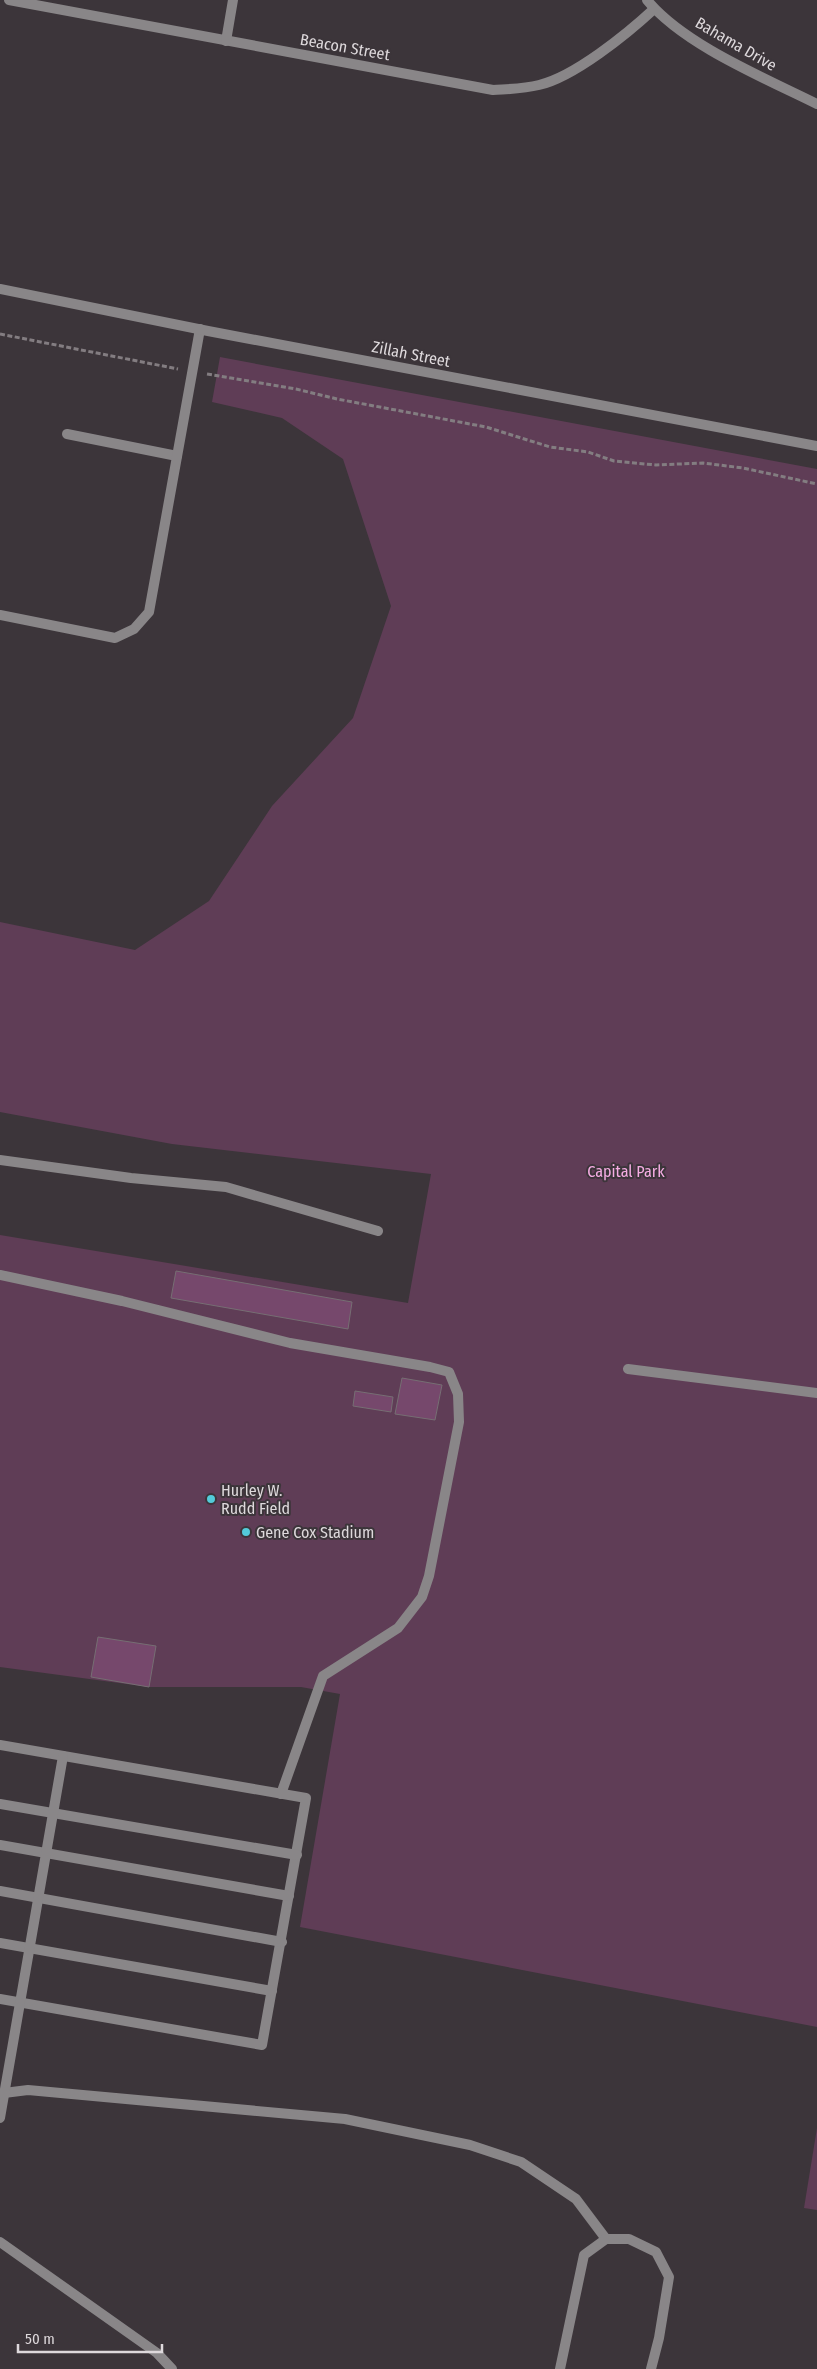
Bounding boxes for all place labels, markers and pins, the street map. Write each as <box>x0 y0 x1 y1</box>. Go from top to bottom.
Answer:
place label: Hurley W. Rudd Field <box>221 1481 290 1518</box>
marker: Hurley W. Rudd Field <box>205 1493 217 1505</box>
place label: Gene Cox Stadium <box>256 1523 374 1542</box>
marker: Gene Cox Stadium <box>240 1526 252 1538</box>

